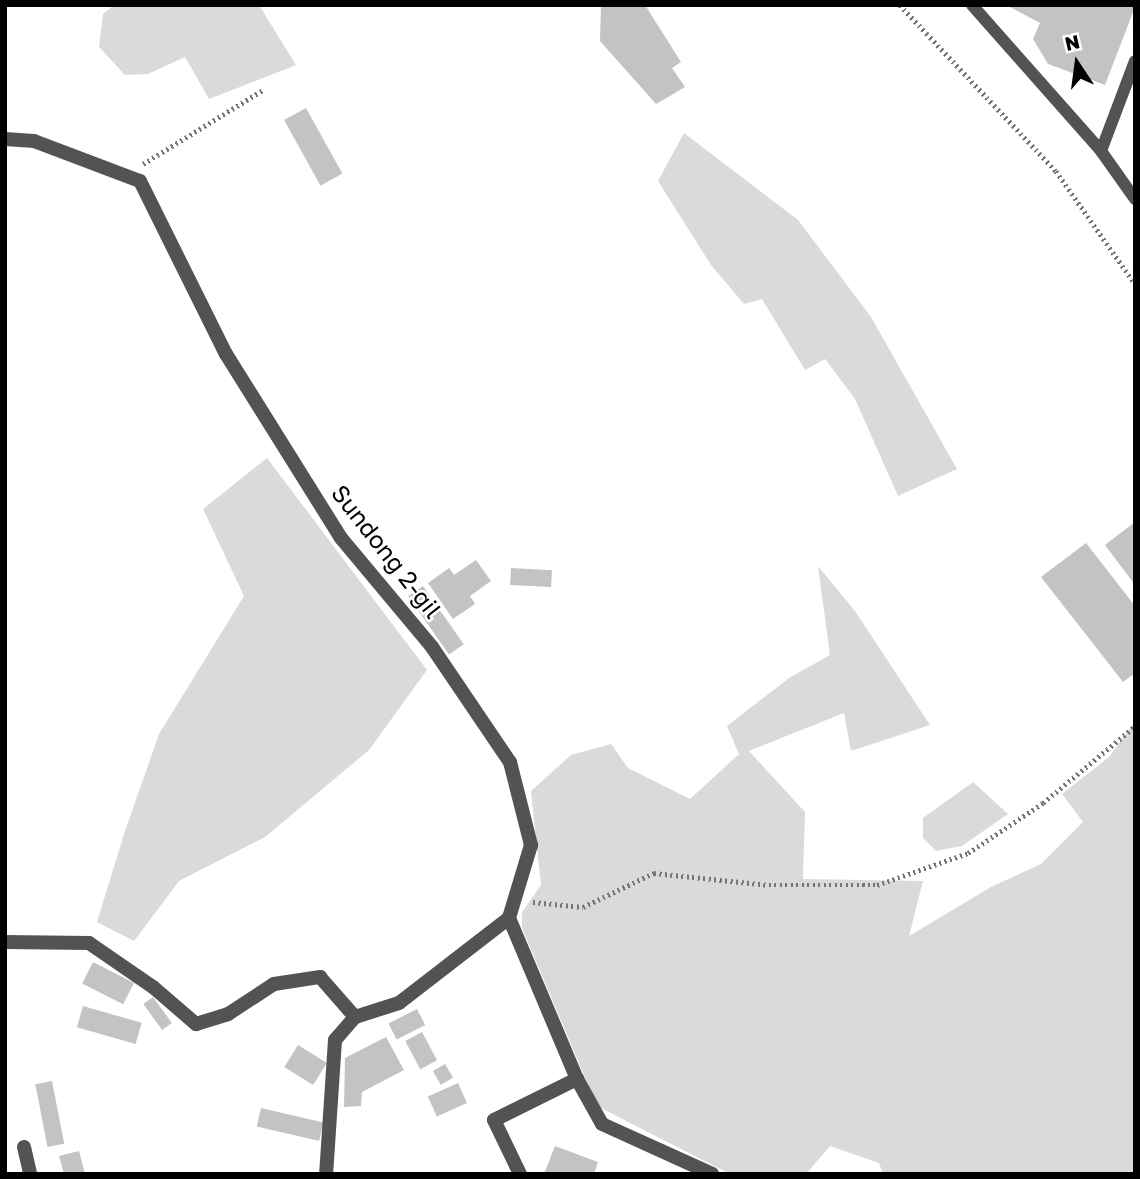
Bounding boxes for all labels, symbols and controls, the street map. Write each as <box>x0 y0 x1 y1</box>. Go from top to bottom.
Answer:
north arrow <box>1042 28 1112 98</box>
text: N <box>1063 29 1082 55</box>
street label: Sundong 2-gil <box>326 479 448 623</box>

